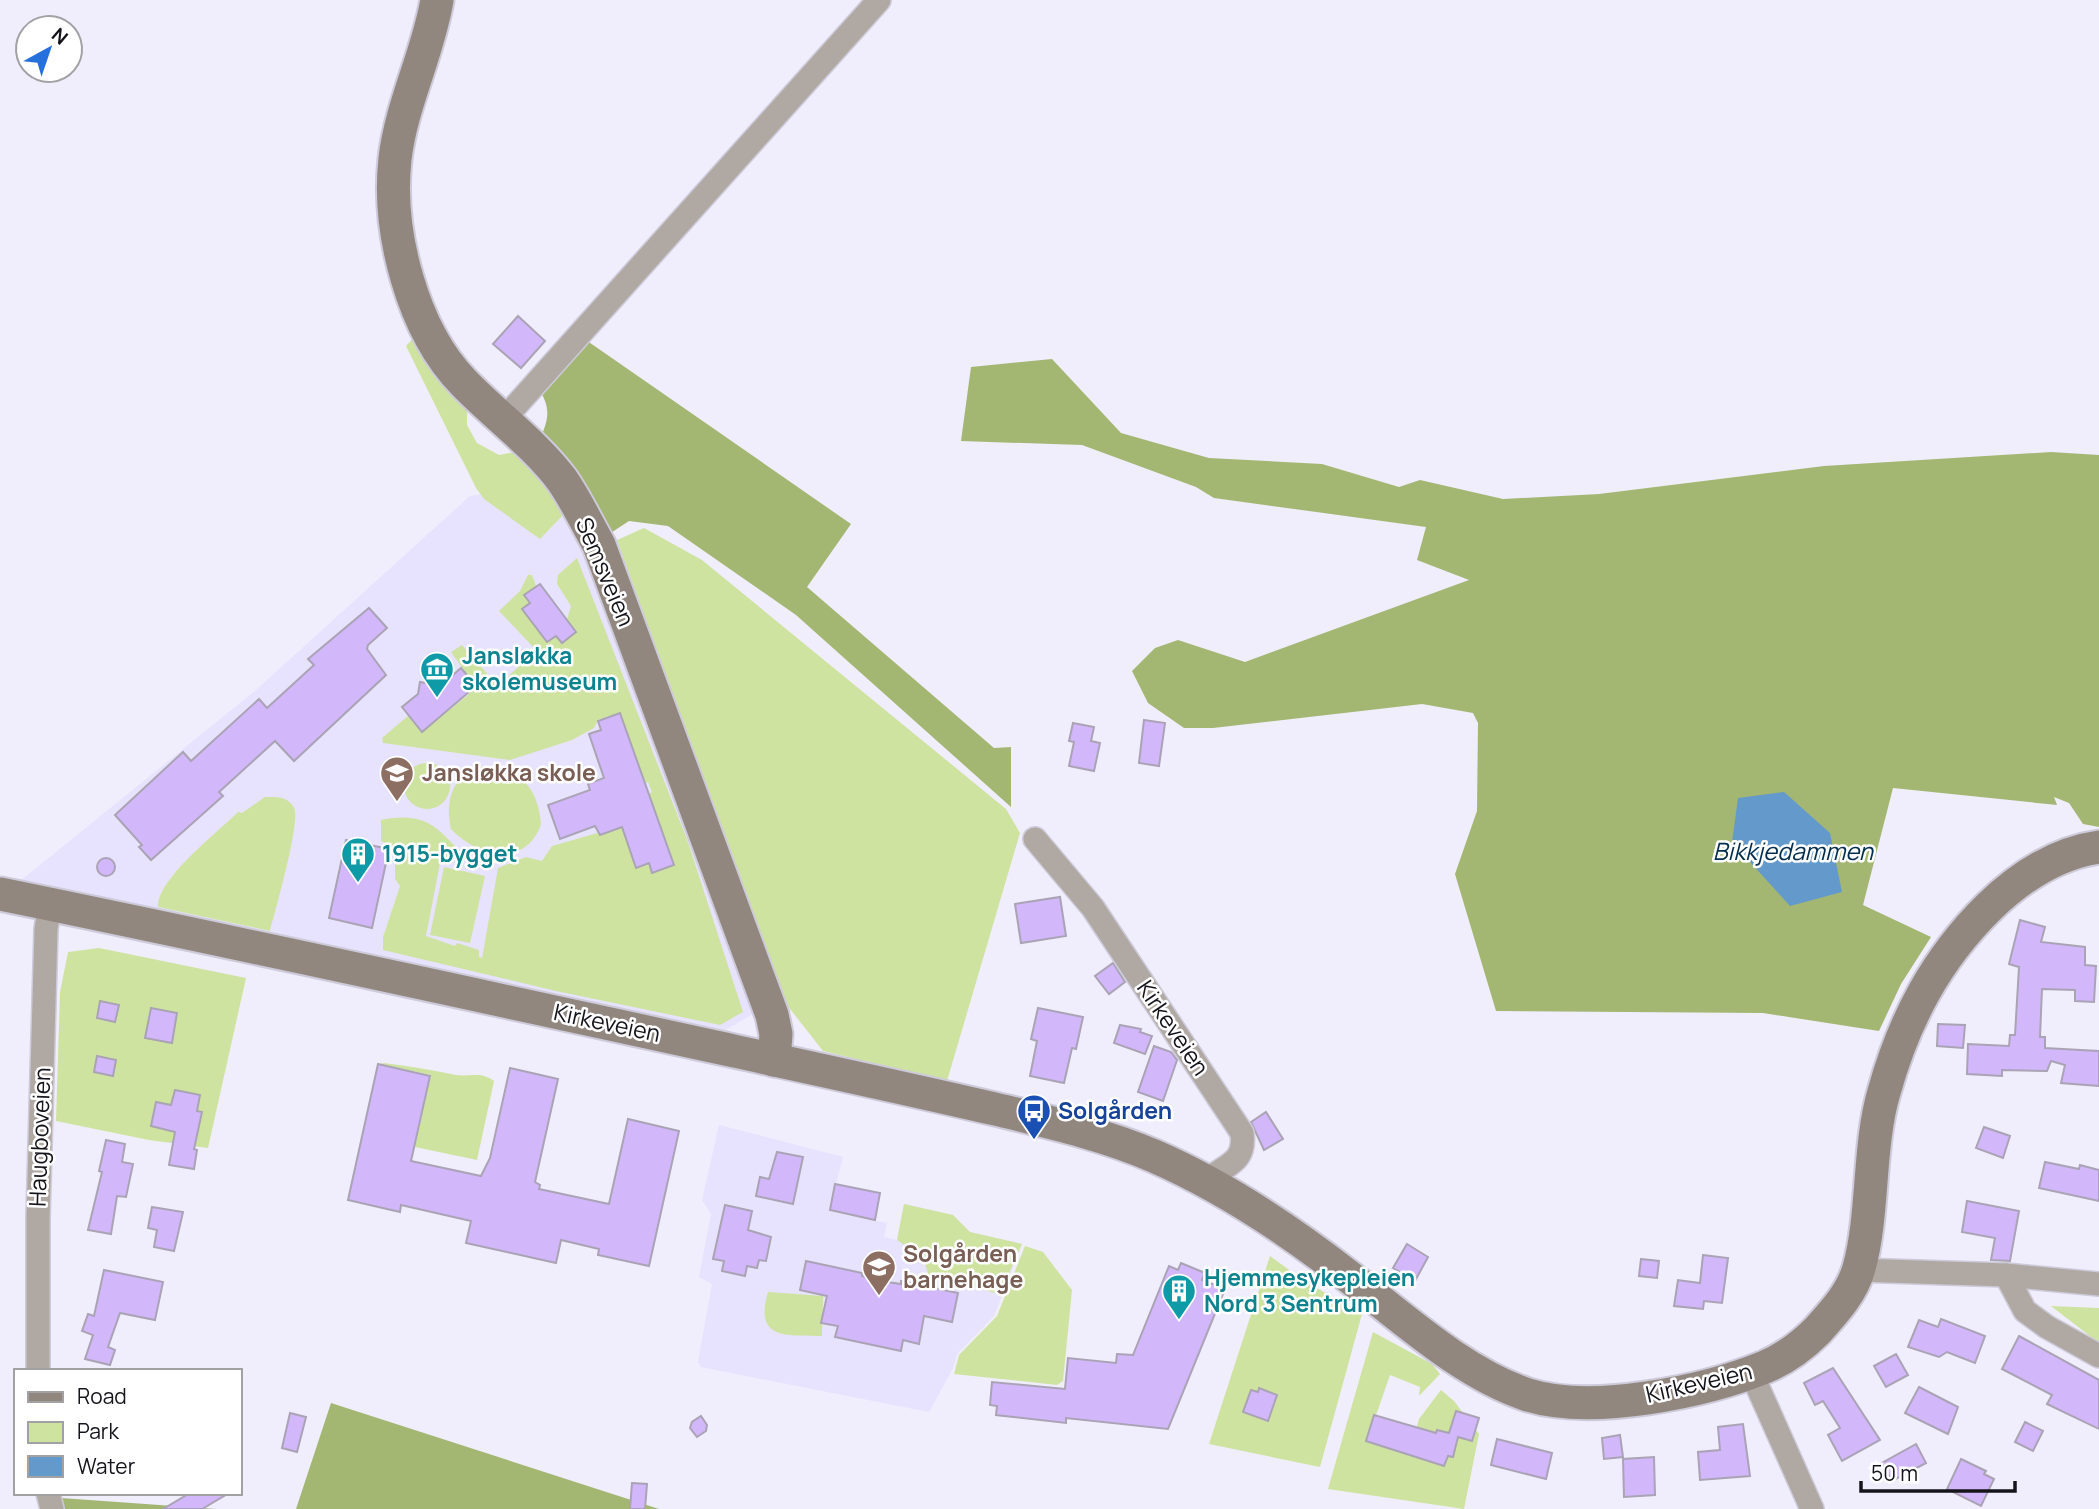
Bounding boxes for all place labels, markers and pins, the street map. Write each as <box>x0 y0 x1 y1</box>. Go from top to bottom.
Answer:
place label: Jansløkka skolemuseum <box>462 639 617 697</box>
museum icon: Jansløkka skolemuseum <box>418 650 456 699</box>
school or university icon: Jansløkka skole <box>378 754 416 803</box>
place label: Jansløkka skole <box>422 756 596 788</box>
building icon: 1915-bygget <box>339 835 377 884</box>
place label: 1915-bygget <box>382 837 518 869</box>
bus stop icon: Solgården <box>1015 1092 1053 1141</box>
place label: Solgården <box>1058 1094 1172 1126</box>
place label: Solgården barnehage <box>903 1237 1023 1295</box>
school or university icon: Solgården barnehage <box>860 1248 898 1297</box>
place label: Hjemmesykepleien Nord 3 Sentrum <box>1204 1261 1415 1319</box>
building icon: Hjemmesykepleien Nord 3 Sentrum <box>1160 1272 1198 1321</box>

